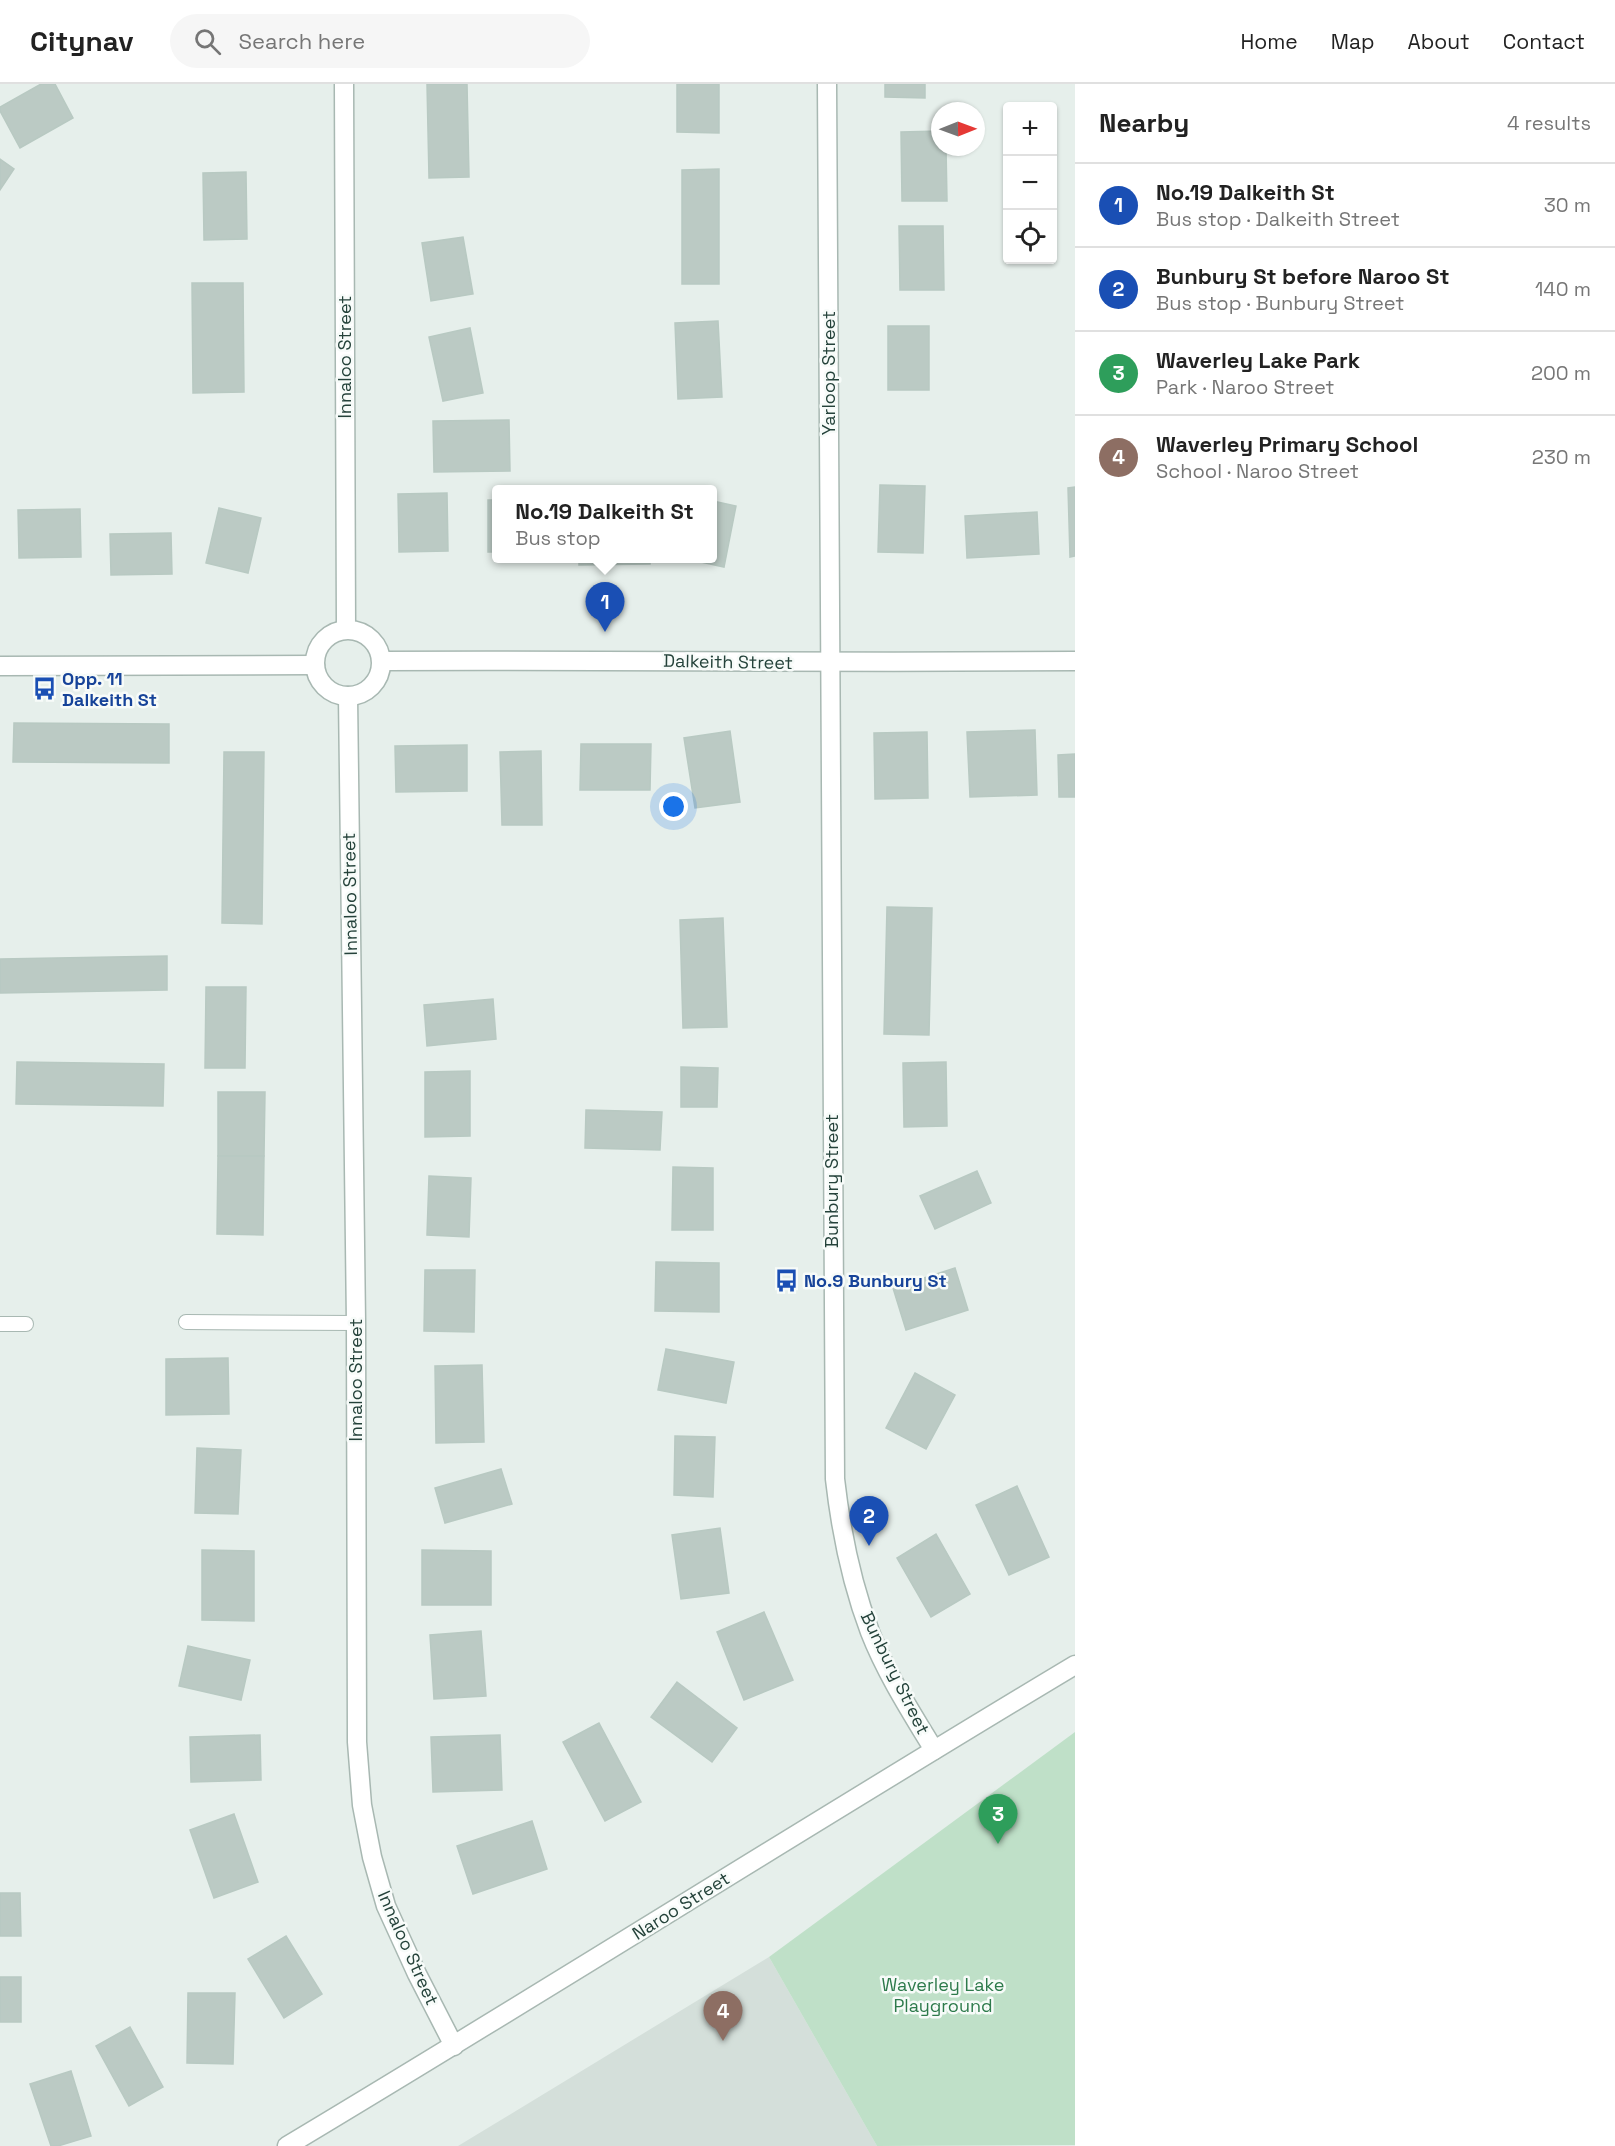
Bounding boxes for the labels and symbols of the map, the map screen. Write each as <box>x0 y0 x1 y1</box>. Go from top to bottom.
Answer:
north arrow <box>931 102 985 156</box>
street label: Innaloo Street <box>333 295 356 419</box>
street label: Yarloop Street <box>817 311 840 435</box>
pin: 1 <box>586 582 624 632</box>
street label: Dalkeith Street <box>663 649 793 674</box>
place label: Opp. 11 Dalkeith St <box>62 667 157 711</box>
bus stop icon: Opp. 11 Dalkeith St <box>31 676 57 702</box>
your location <box>659 792 688 821</box>
street label: Innaloo Street <box>337 832 362 956</box>
street label: Bunbury Street <box>820 1114 843 1248</box>
bus stop icon: No.9 Bunbury St <box>773 1268 799 1294</box>
place label: No.9 Bunbury St <box>804 1269 947 1292</box>
street label: Innaloo Street <box>344 1318 367 1442</box>
pin: 2 <box>850 1496 888 1546</box>
street label: Bunbury Street <box>856 1608 935 1738</box>
pin: 3 <box>978 1794 1018 1844</box>
street label: Naroo Street <box>628 1867 734 1945</box>
street label: Innaloo Street <box>373 1887 444 2009</box>
park label: Waverley Lake Playground <box>882 1973 1004 2017</box>
pin: 4 <box>704 1992 742 2041</box>

